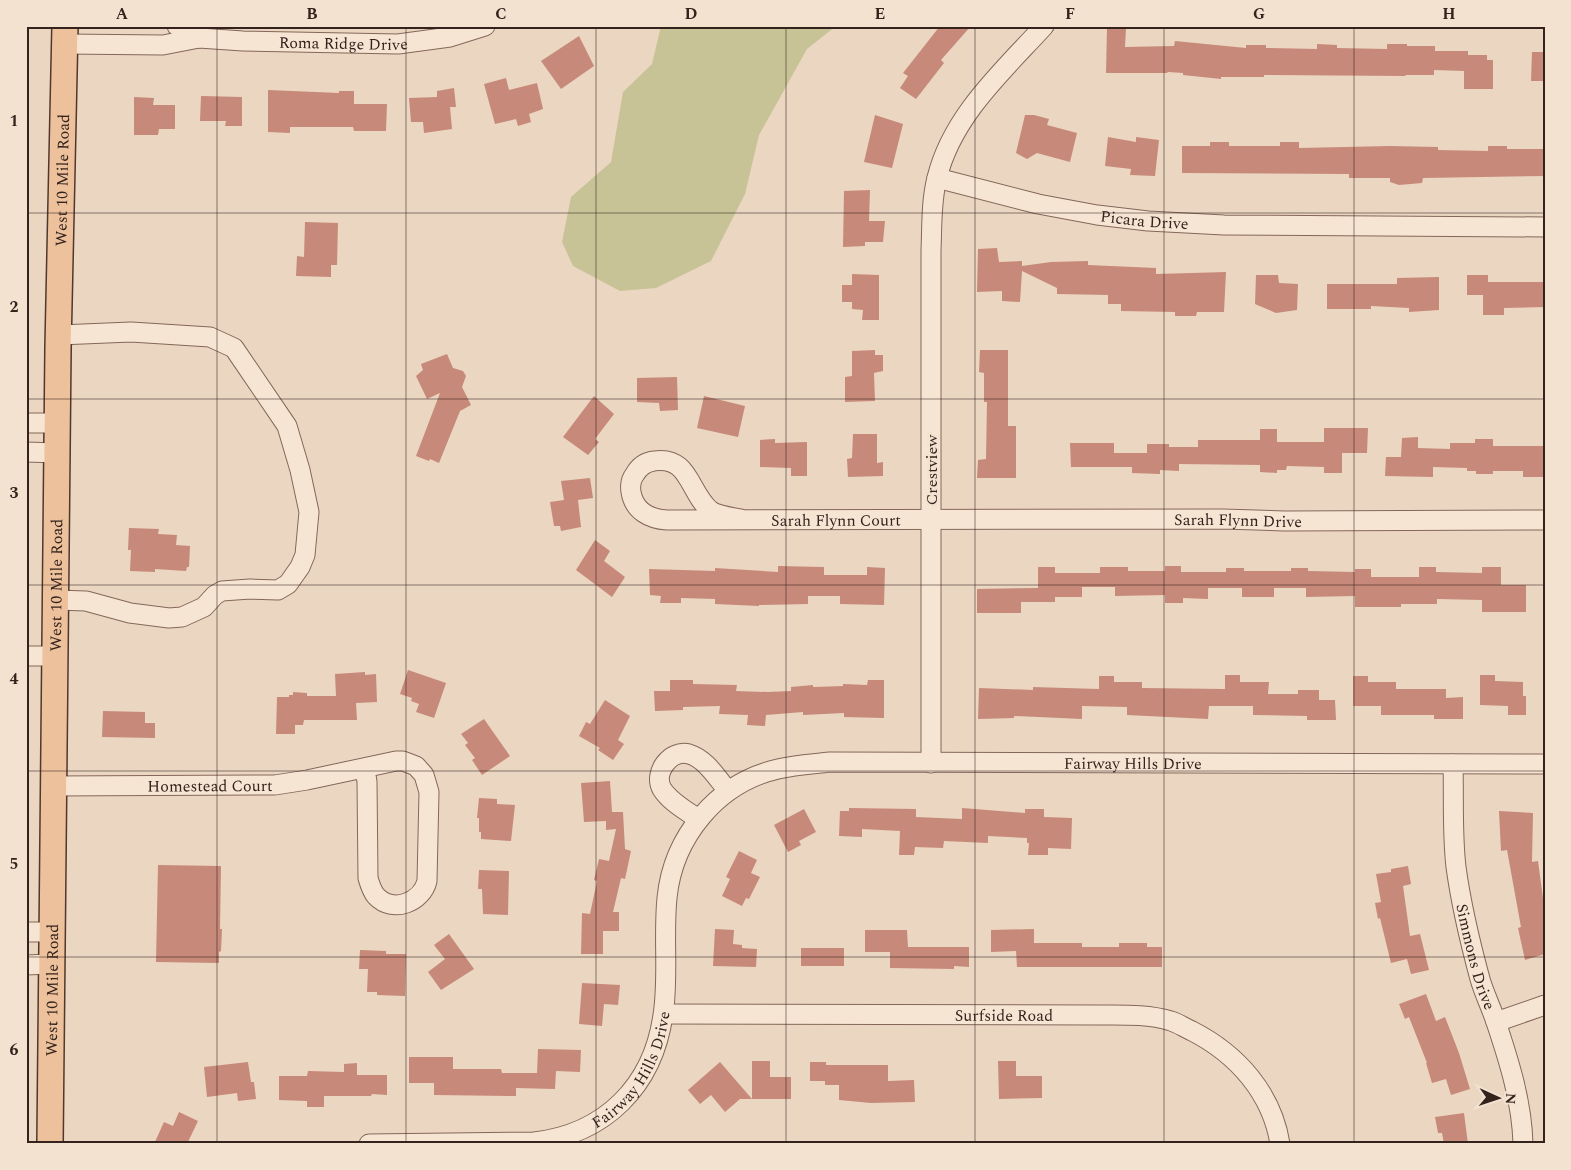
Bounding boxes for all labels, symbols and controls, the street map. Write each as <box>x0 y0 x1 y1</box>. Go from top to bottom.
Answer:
text: A <box>116 2 129 26</box>
text: B <box>306 2 318 26</box>
text: C <box>495 2 507 26</box>
text: D <box>685 2 698 26</box>
text: E <box>875 2 885 26</box>
text: F <box>1065 2 1075 26</box>
text: G <box>1253 2 1265 26</box>
text: H <box>1442 2 1456 26</box>
street label: Roma Ridge Drive <box>279 31 409 57</box>
text: 1 <box>10 109 18 133</box>
street label: West 10 Mile Road <box>49 114 76 247</box>
street label: Picara Drive <box>1099 204 1189 236</box>
text: 2 <box>10 295 19 319</box>
street label: Crestview <box>920 434 944 505</box>
text: 3 <box>10 481 19 505</box>
street label: Sarah Flynn Drive <box>1174 508 1302 534</box>
street label: Sarah Flynn Court <box>771 509 901 533</box>
street label: West 10 Mile Road <box>44 519 69 651</box>
text: 4 <box>10 667 19 691</box>
street label: Fairway Hills Drive <box>1064 752 1202 776</box>
street label: Homestead Court <box>147 774 273 799</box>
text: 5 <box>10 852 18 876</box>
street label: Simmons Drive <box>1449 902 1501 1014</box>
street label: West 10 Mile Road <box>40 924 65 1056</box>
street label: Surfside Road <box>955 1004 1053 1028</box>
street label: Fairway Hills Drive <box>587 1010 676 1135</box>
text: 6 <box>10 1038 19 1062</box>
north arrow <box>1474 1072 1524 1122</box>
text: N <box>1500 1092 1521 1105</box>

